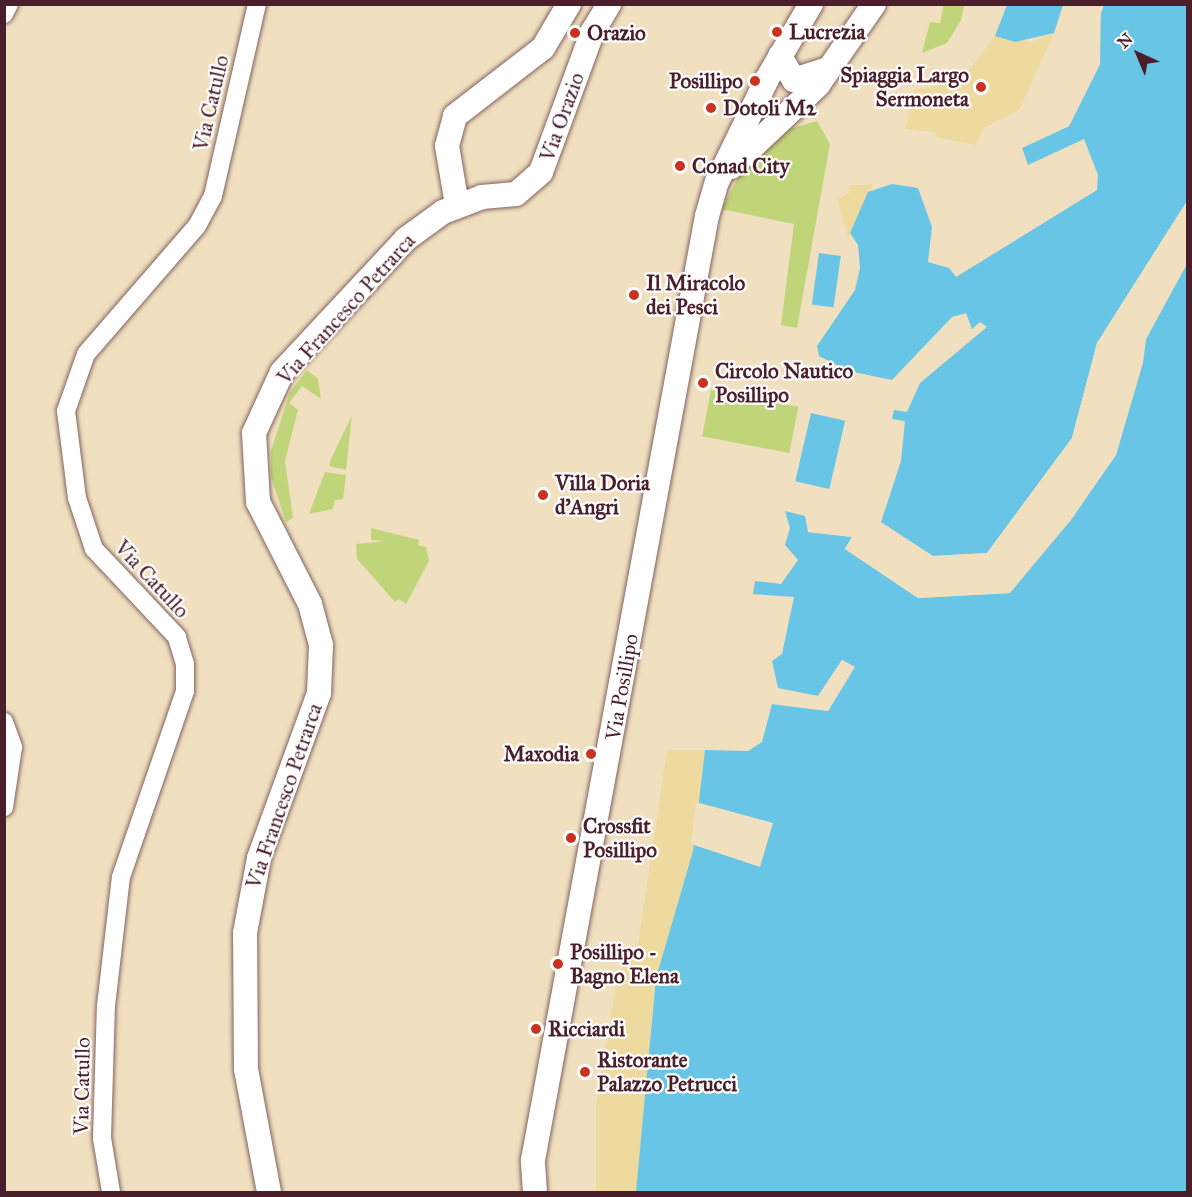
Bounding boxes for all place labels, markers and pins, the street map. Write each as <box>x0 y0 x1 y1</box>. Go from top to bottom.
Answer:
place label: Lucrezia <box>789 19 865 45</box>
place label: Orazio <box>587 20 646 46</box>
marker: Lucrezia <box>770 25 784 39</box>
marker: Orazio <box>568 26 582 40</box>
place label: Spiaggia Largo Sermoneta <box>840 62 969 112</box>
place label: Posillipo <box>669 68 743 94</box>
marker: Posillipo <box>748 74 762 88</box>
marker: Spiaggia Largo Sermoneta <box>974 80 988 94</box>
place label: Dotoli M2 <box>723 95 816 121</box>
marker: Dotoli M2 <box>704 101 718 115</box>
place label: Conad City <box>692 153 790 179</box>
marker: Conad City <box>673 159 687 173</box>
place label: Il Miracolo dei Pesci <box>646 270 745 320</box>
marker: Il Miracolo dei Pesci <box>627 288 641 302</box>
place label: Circolo Nautico Posillipo <box>715 358 853 408</box>
marker: Circolo Nautico Posillipo <box>696 376 710 390</box>
place label: Villa Doria d'Angri <box>555 470 650 520</box>
marker: Villa Doria d'Angri <box>536 488 550 502</box>
place label: Maxodia <box>503 741 579 767</box>
marker: Maxodia <box>584 747 598 761</box>
place label: Crossfit Posillipo <box>583 813 657 863</box>
marker: Crossfit Posillipo <box>564 831 578 845</box>
place label: Posillipo - Bagno Elena <box>570 939 679 989</box>
marker: Posillipo - Bagno Elena <box>551 957 565 971</box>
place label: Ricciardi <box>548 1016 625 1042</box>
marker: Ricciardi <box>529 1022 543 1036</box>
place label: Ristorante Palazzo Petrucci <box>597 1047 737 1097</box>
marker: Ristorante Palazzo Petrucci <box>578 1065 592 1079</box>

